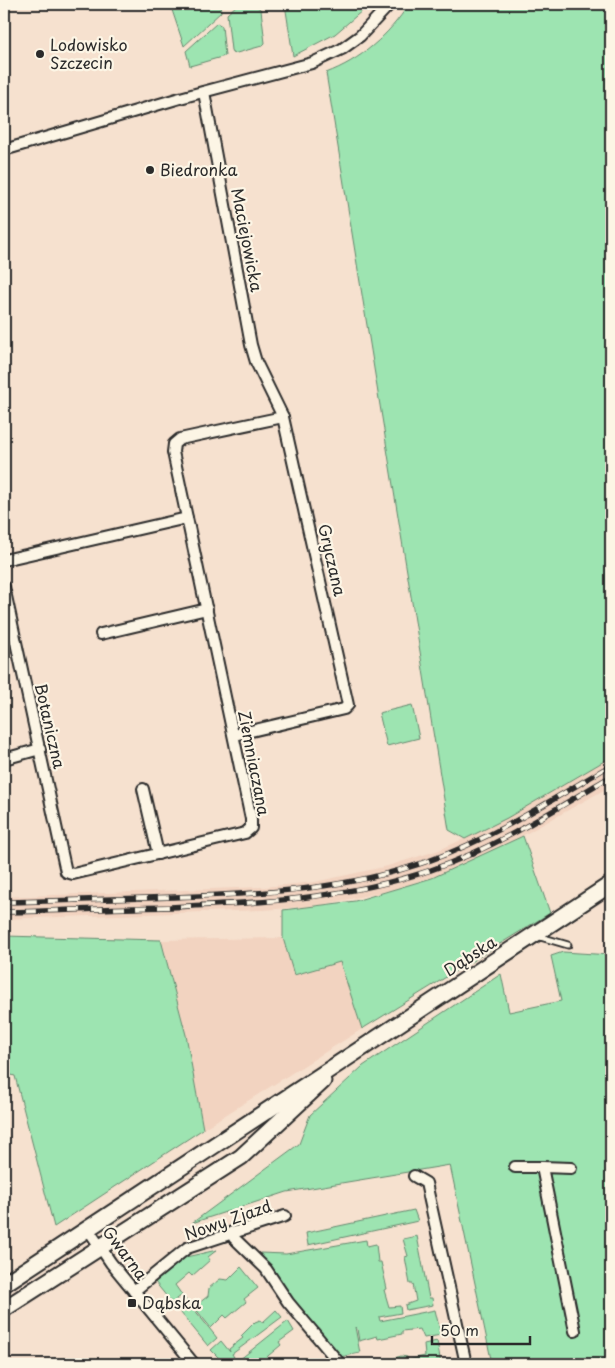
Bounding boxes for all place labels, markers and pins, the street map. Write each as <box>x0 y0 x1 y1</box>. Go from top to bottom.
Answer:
place label: Lodowisko Szczecin <box>50 32 128 74</box>
marker: Lodowisko Szczecin <box>34 48 46 60</box>
place label: Biedronka <box>160 157 238 181</box>
marker: Biedronka <box>144 164 156 176</box>
place label: Dąbska <box>142 1290 201 1314</box>
marker: Dąbska <box>126 1297 138 1309</box>

